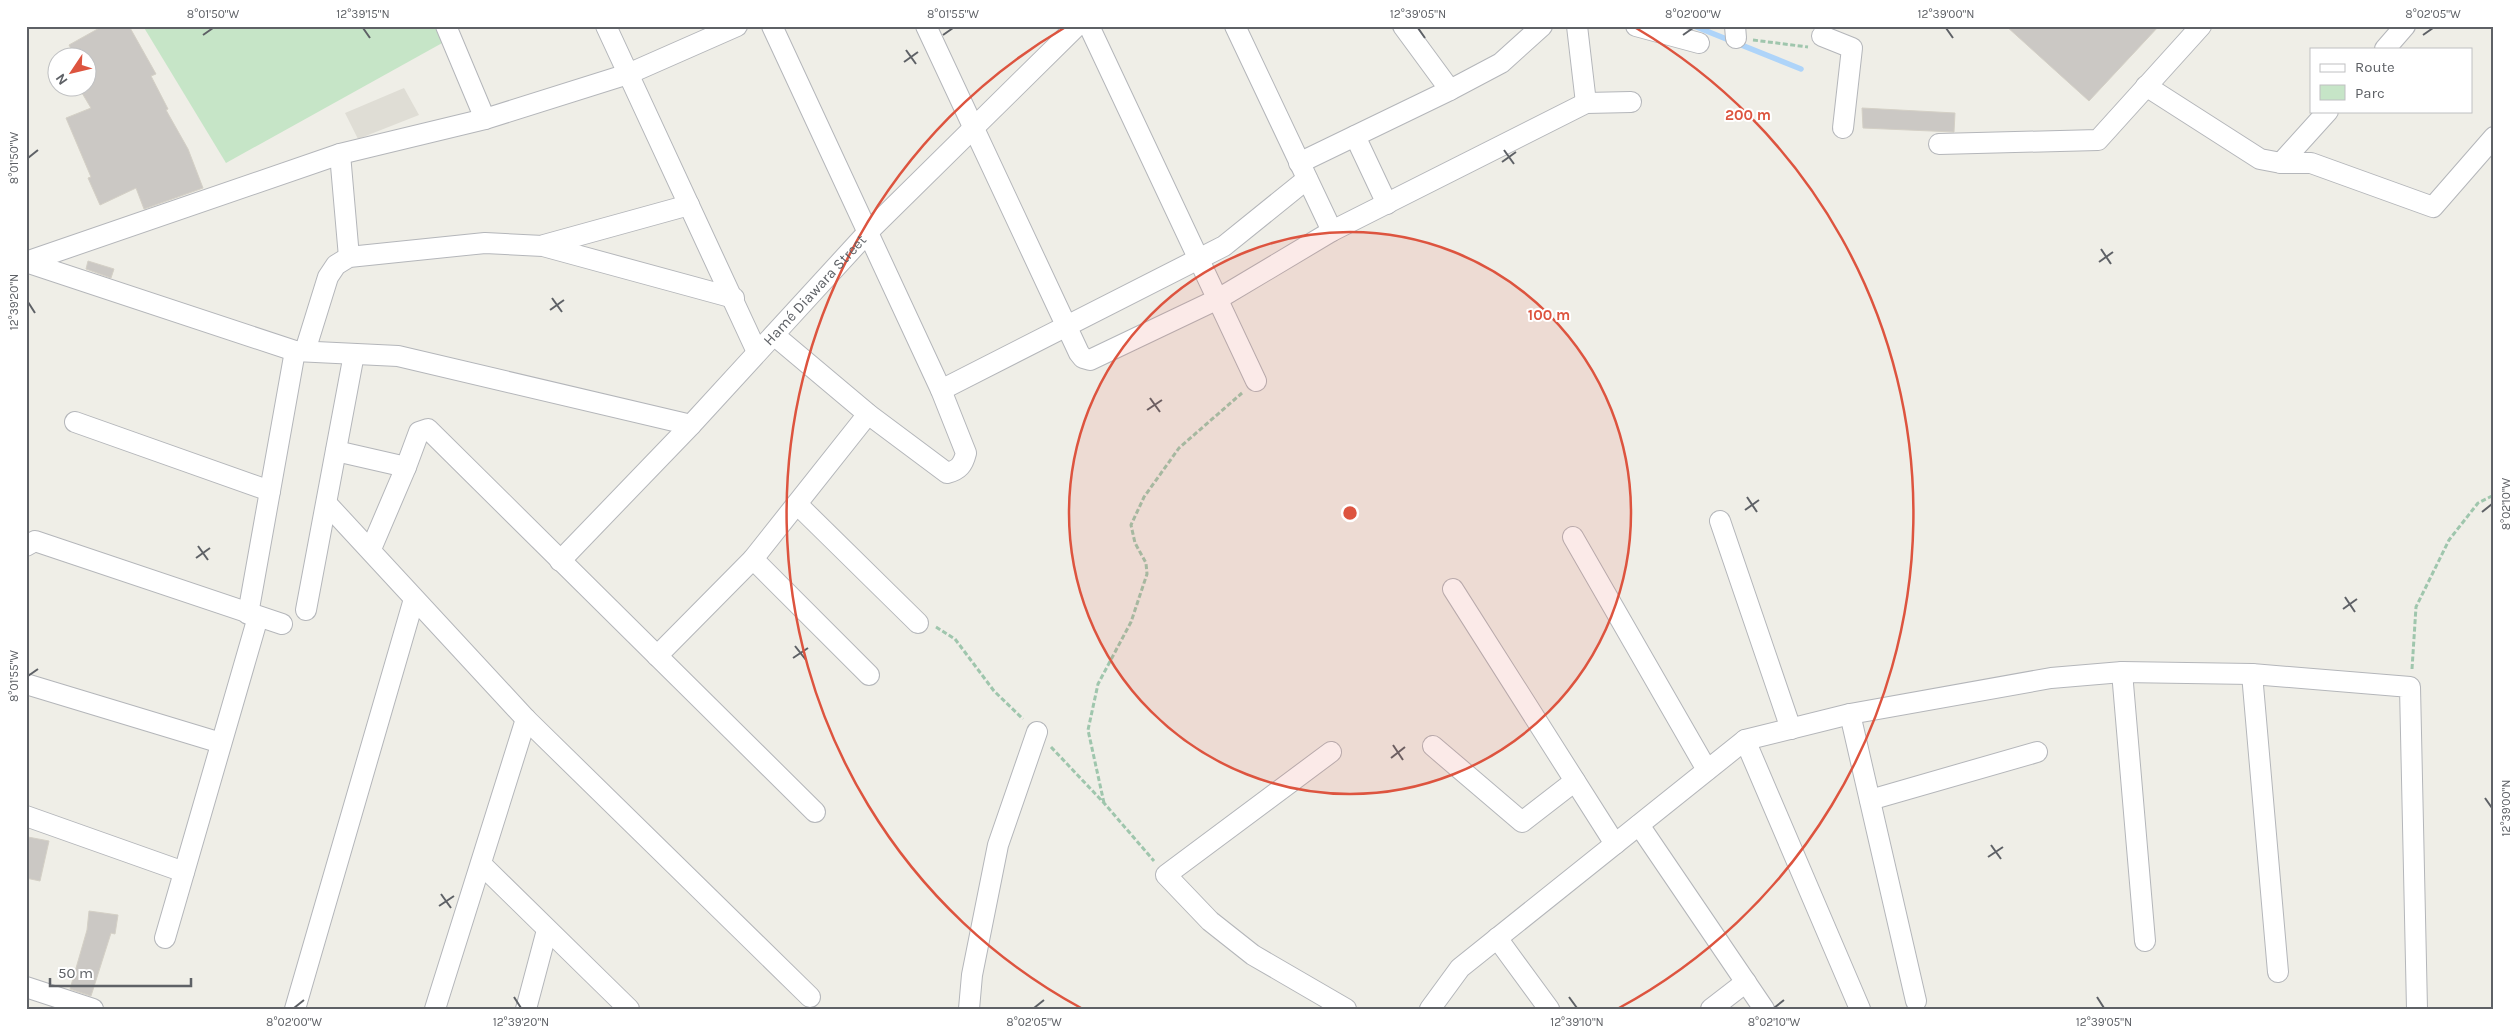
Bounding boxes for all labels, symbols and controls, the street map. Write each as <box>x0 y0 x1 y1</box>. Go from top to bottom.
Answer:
text: 8°01'50"W <box>187 7 239 21</box>
text: 12°39'15"N <box>336 7 390 21</box>
text: 8°01'55"W <box>927 7 979 21</box>
text: 12°39'05"N <box>1390 7 1446 21</box>
text: 8°02'00"W <box>1665 7 1721 21</box>
text: 12°39'00"N <box>1918 7 1974 21</box>
text: 8°02'05"W <box>2405 7 2461 21</box>
north arrow <box>48 48 98 98</box>
legend <box>2310 48 2472 112</box>
text: Route <box>2355 58 2395 76</box>
text: N <box>52 70 72 88</box>
text: Parc <box>2355 84 2385 102</box>
text: 200 m <box>1725 106 1771 124</box>
text: 8°01'50"W <box>7 132 21 184</box>
street label: Hamé Diawara Street <box>760 231 870 349</box>
text: 12°39'20"N <box>7 274 21 330</box>
text: 100 m <box>1528 306 1570 324</box>
text: 8°02'10"W <box>2499 477 2513 530</box>
centre of rings <box>1341 504 1359 522</box>
text: 8°01'55"W <box>7 650 21 702</box>
text: 12°39'00"N <box>2499 780 2513 836</box>
scale bar <box>50 955 191 987</box>
text: 50 m <box>58 964 93 982</box>
text: 8°02'00"W <box>266 1015 322 1029</box>
text: 12°39'20"N <box>493 1015 549 1029</box>
text: 8°02'05"W <box>1006 1015 1062 1029</box>
text: 12°39'10"N <box>1550 1015 1604 1029</box>
text: 8°02'10"W <box>1748 1015 1801 1029</box>
text: 12°39'05"N <box>2076 1015 2132 1029</box>

